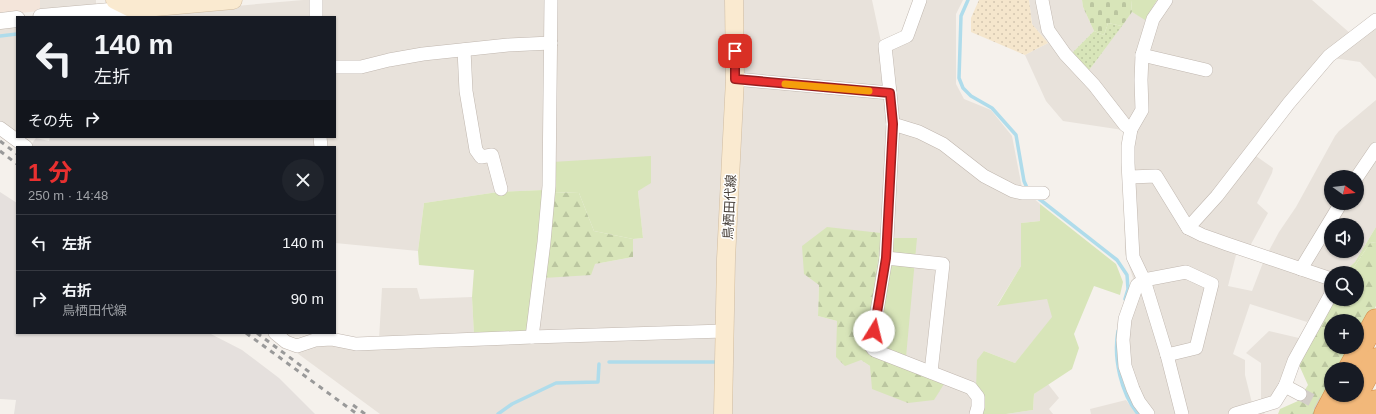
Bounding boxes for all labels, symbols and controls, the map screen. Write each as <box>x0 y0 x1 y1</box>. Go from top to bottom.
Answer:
text: 140 m <box>94 29 173 60</box>
icon: left <box>28 32 80 84</box>
pin <box>718 34 752 68</box>
icon: arrive <box>724 40 746 62</box>
text: 左折 <box>94 67 130 87</box>
icon: right <box>81 108 103 130</box>
text: その先 <box>28 112 73 129</box>
text: 1 分 <box>28 159 72 186</box>
button: close <box>282 159 324 201</box>
north arrow <box>1324 170 1364 210</box>
map controls <box>1324 170 1364 402</box>
street label: 鳥栖田代線 <box>720 174 739 240</box>
text: 250 m · 14:48 <box>28 188 108 203</box>
button: sound <box>1324 218 1364 258</box>
icon: left <box>28 232 50 254</box>
text: 140 m <box>282 234 324 251</box>
text: 左折 <box>62 235 92 252</box>
button: search <box>1324 266 1364 306</box>
text: 右折 <box>62 282 92 299</box>
icon: right <box>28 288 50 310</box>
text: 90 m <box>291 290 324 307</box>
text: 鳥栖田代線 <box>62 303 127 318</box>
position arrow <box>853 310 895 352</box>
button: + <box>1324 314 1364 354</box>
button: − <box>1324 362 1364 402</box>

